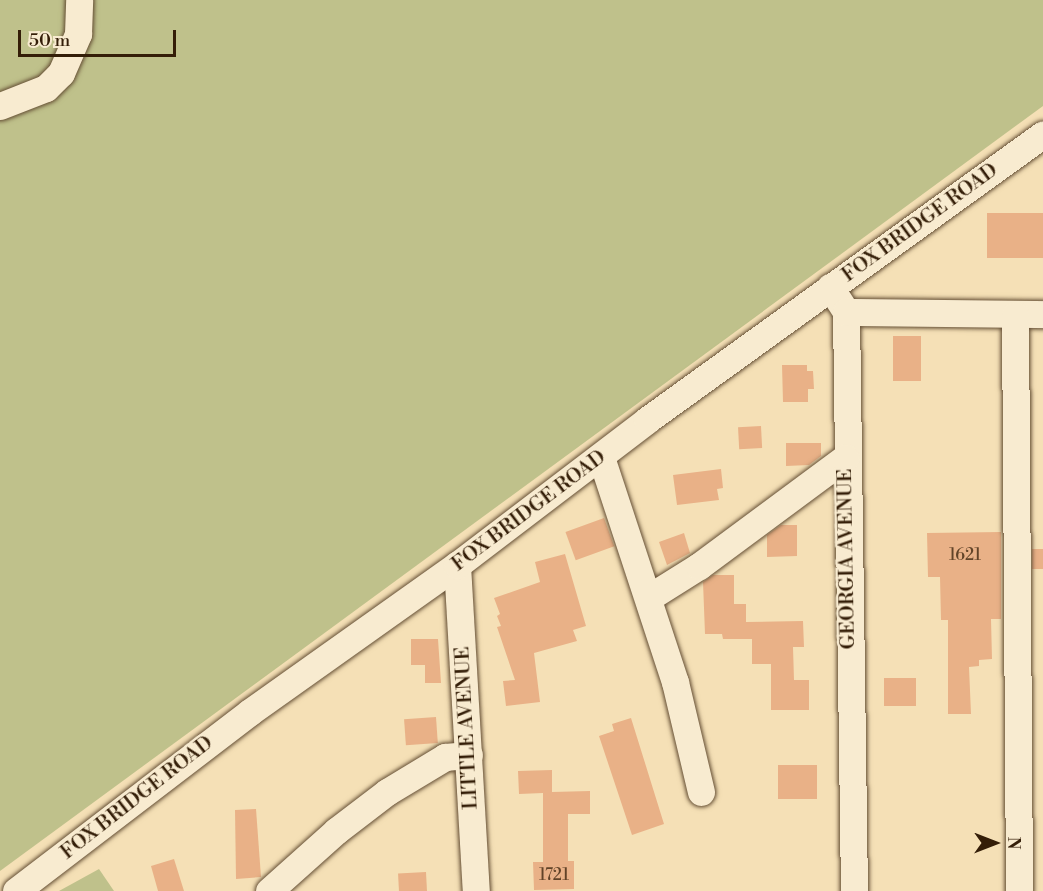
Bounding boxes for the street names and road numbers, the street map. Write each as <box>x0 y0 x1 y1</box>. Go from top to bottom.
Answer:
street label: FOX BRIDGE ROAD <box>837 158 1003 288</box>
street label: FOX BRIDGE ROAD <box>447 445 611 577</box>
street label: GEORGIA AVENUE <box>833 468 861 650</box>
street label: LITTLE AVENUE <box>451 646 483 810</box>
street label: FOX BRIDGE ROAD <box>56 731 218 865</box>

